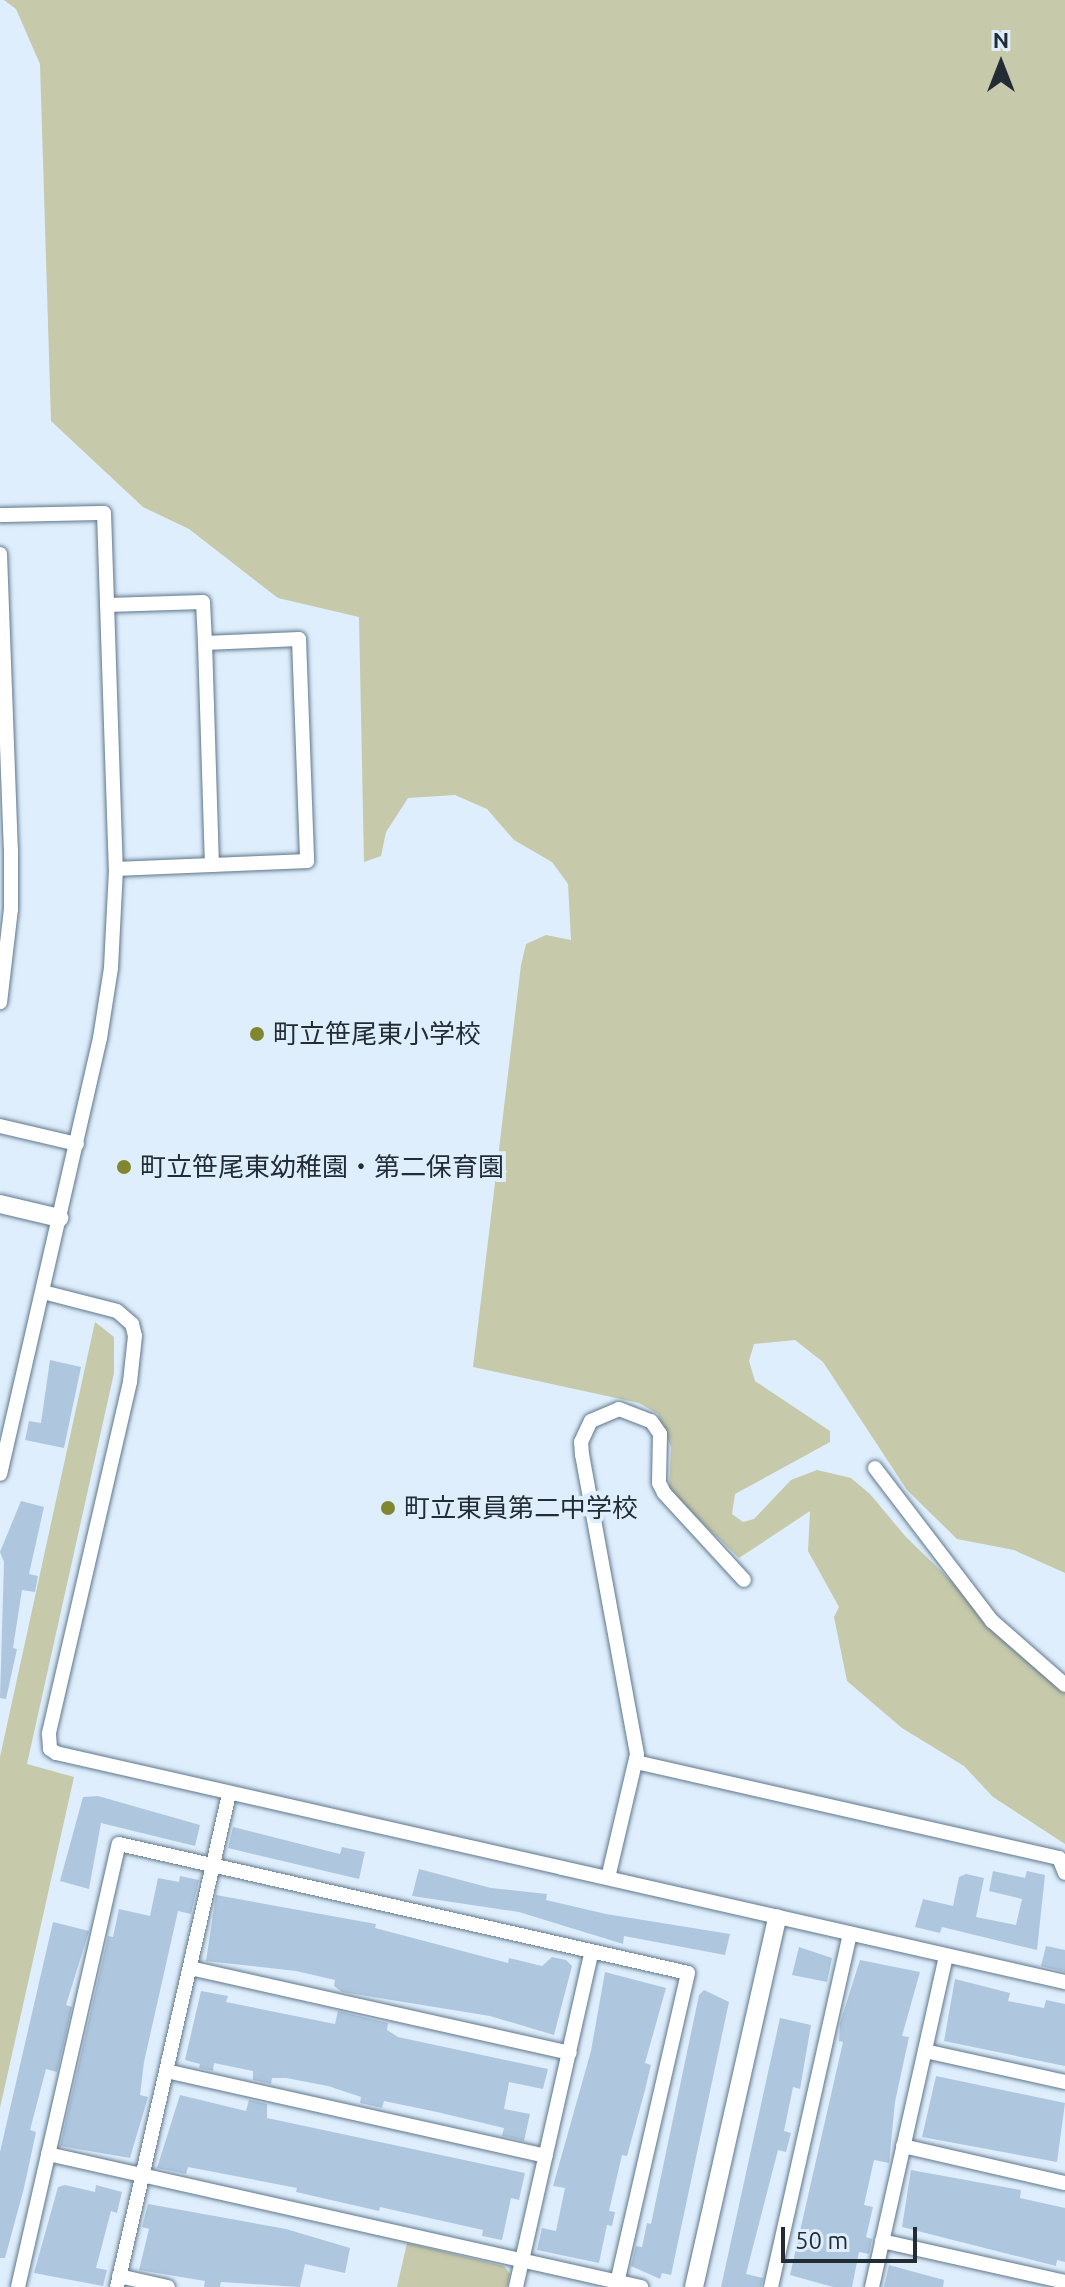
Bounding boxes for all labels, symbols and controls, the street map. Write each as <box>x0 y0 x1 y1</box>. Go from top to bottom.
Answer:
north arrow <box>961 24 1041 104</box>
text: N <box>993 27 1009 52</box>
place label: 町立笹尾東小学校 <box>273 1018 481 1050</box>
marker: 町立笹尾東小学校 <box>248 1025 266 1043</box>
place label: 町立笹尾東幼稚園・第二保育園 <box>140 1151 504 1183</box>
marker: 町立笹尾東幼稚園・第二保育園 <box>115 1158 133 1176</box>
place label: 町立東員第二中学校 <box>404 1492 638 1524</box>
marker: 町立東員第二中学校 <box>379 1499 397 1517</box>
scale bar <box>785 2211 921 2261</box>
text: 50 m <box>795 2227 848 2254</box>

